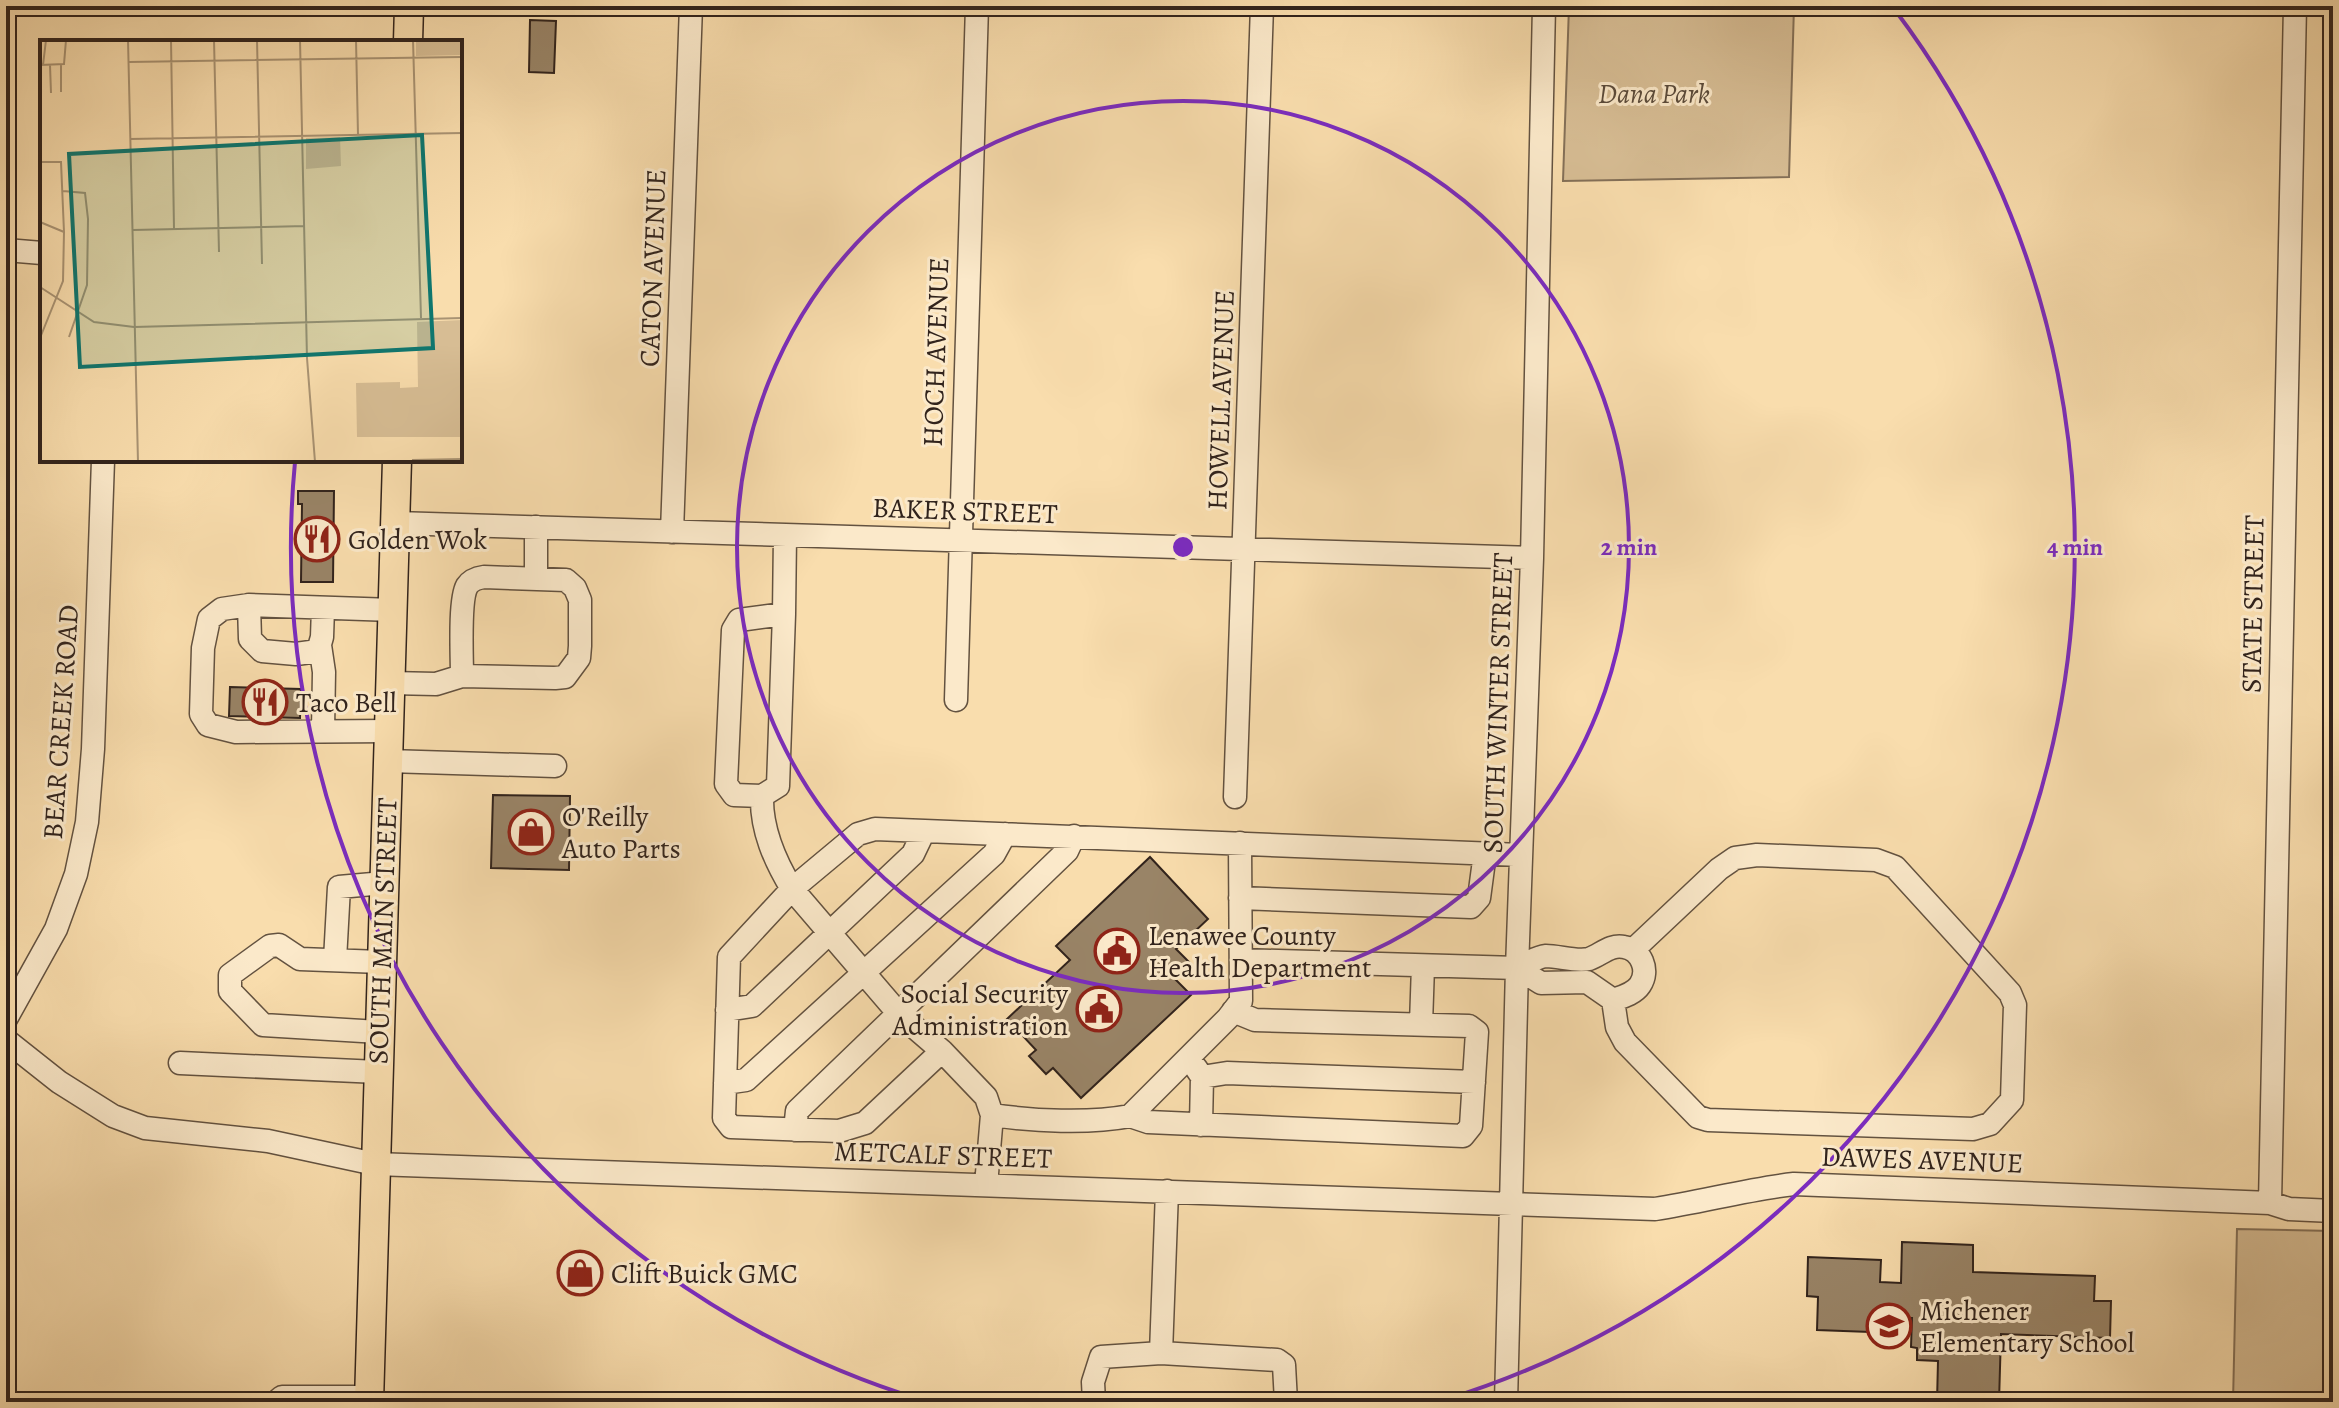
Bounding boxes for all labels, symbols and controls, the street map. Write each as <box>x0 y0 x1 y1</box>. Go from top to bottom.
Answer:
inset map <box>40 40 462 462</box>
park label: Dana Park <box>1598 75 1710 113</box>
street label: CATON AVENUE <box>631 169 675 368</box>
street label: HOCH AVENUE <box>914 257 958 447</box>
street label: HOWELL AVENUE <box>1198 289 1244 511</box>
street label: BAKER STREET <box>872 489 1058 533</box>
restaurant icon: Golden Wok <box>293 515 341 563</box>
street label: STATE STREET <box>2232 515 2274 693</box>
place label: Golden Wok <box>348 521 487 559</box>
text: 2 min <box>1601 531 1658 563</box>
text: 4 min <box>2047 531 2104 563</box>
centre of rings <box>1169 533 1197 561</box>
street label: SOUTH WINTER STREET <box>1474 552 1522 854</box>
street label: BEAR CREEK ROAD <box>34 603 88 841</box>
restaurant icon: Taco Bell <box>241 678 289 726</box>
place label: Taco Bell <box>296 684 397 722</box>
street label: SOUTH MAIN STREET <box>359 797 407 1065</box>
place label: O'Reilly Auto Parts <box>561 798 681 868</box>
shop icon: O'Reilly Auto Parts <box>507 808 555 856</box>
place label: Lenawee County Health Department <box>1148 917 1371 987</box>
public building icon: Lenawee County Health Department <box>1093 927 1141 975</box>
place label: Social Security Administration <box>891 975 1069 1045</box>
public building icon: Social Security Administration <box>1075 985 1123 1033</box>
street label: METCALF STREET <box>833 1132 1053 1178</box>
street label: DAWES AVENUE <box>1820 1137 2024 1183</box>
shop icon: Clift Buick GMC <box>556 1249 604 1297</box>
place label: Clift Buick GMC <box>611 1255 798 1293</box>
place label: Michener Elementary School <box>1920 1292 2135 1362</box>
school or university icon: Michener Elementary School <box>1865 1302 1913 1350</box>

